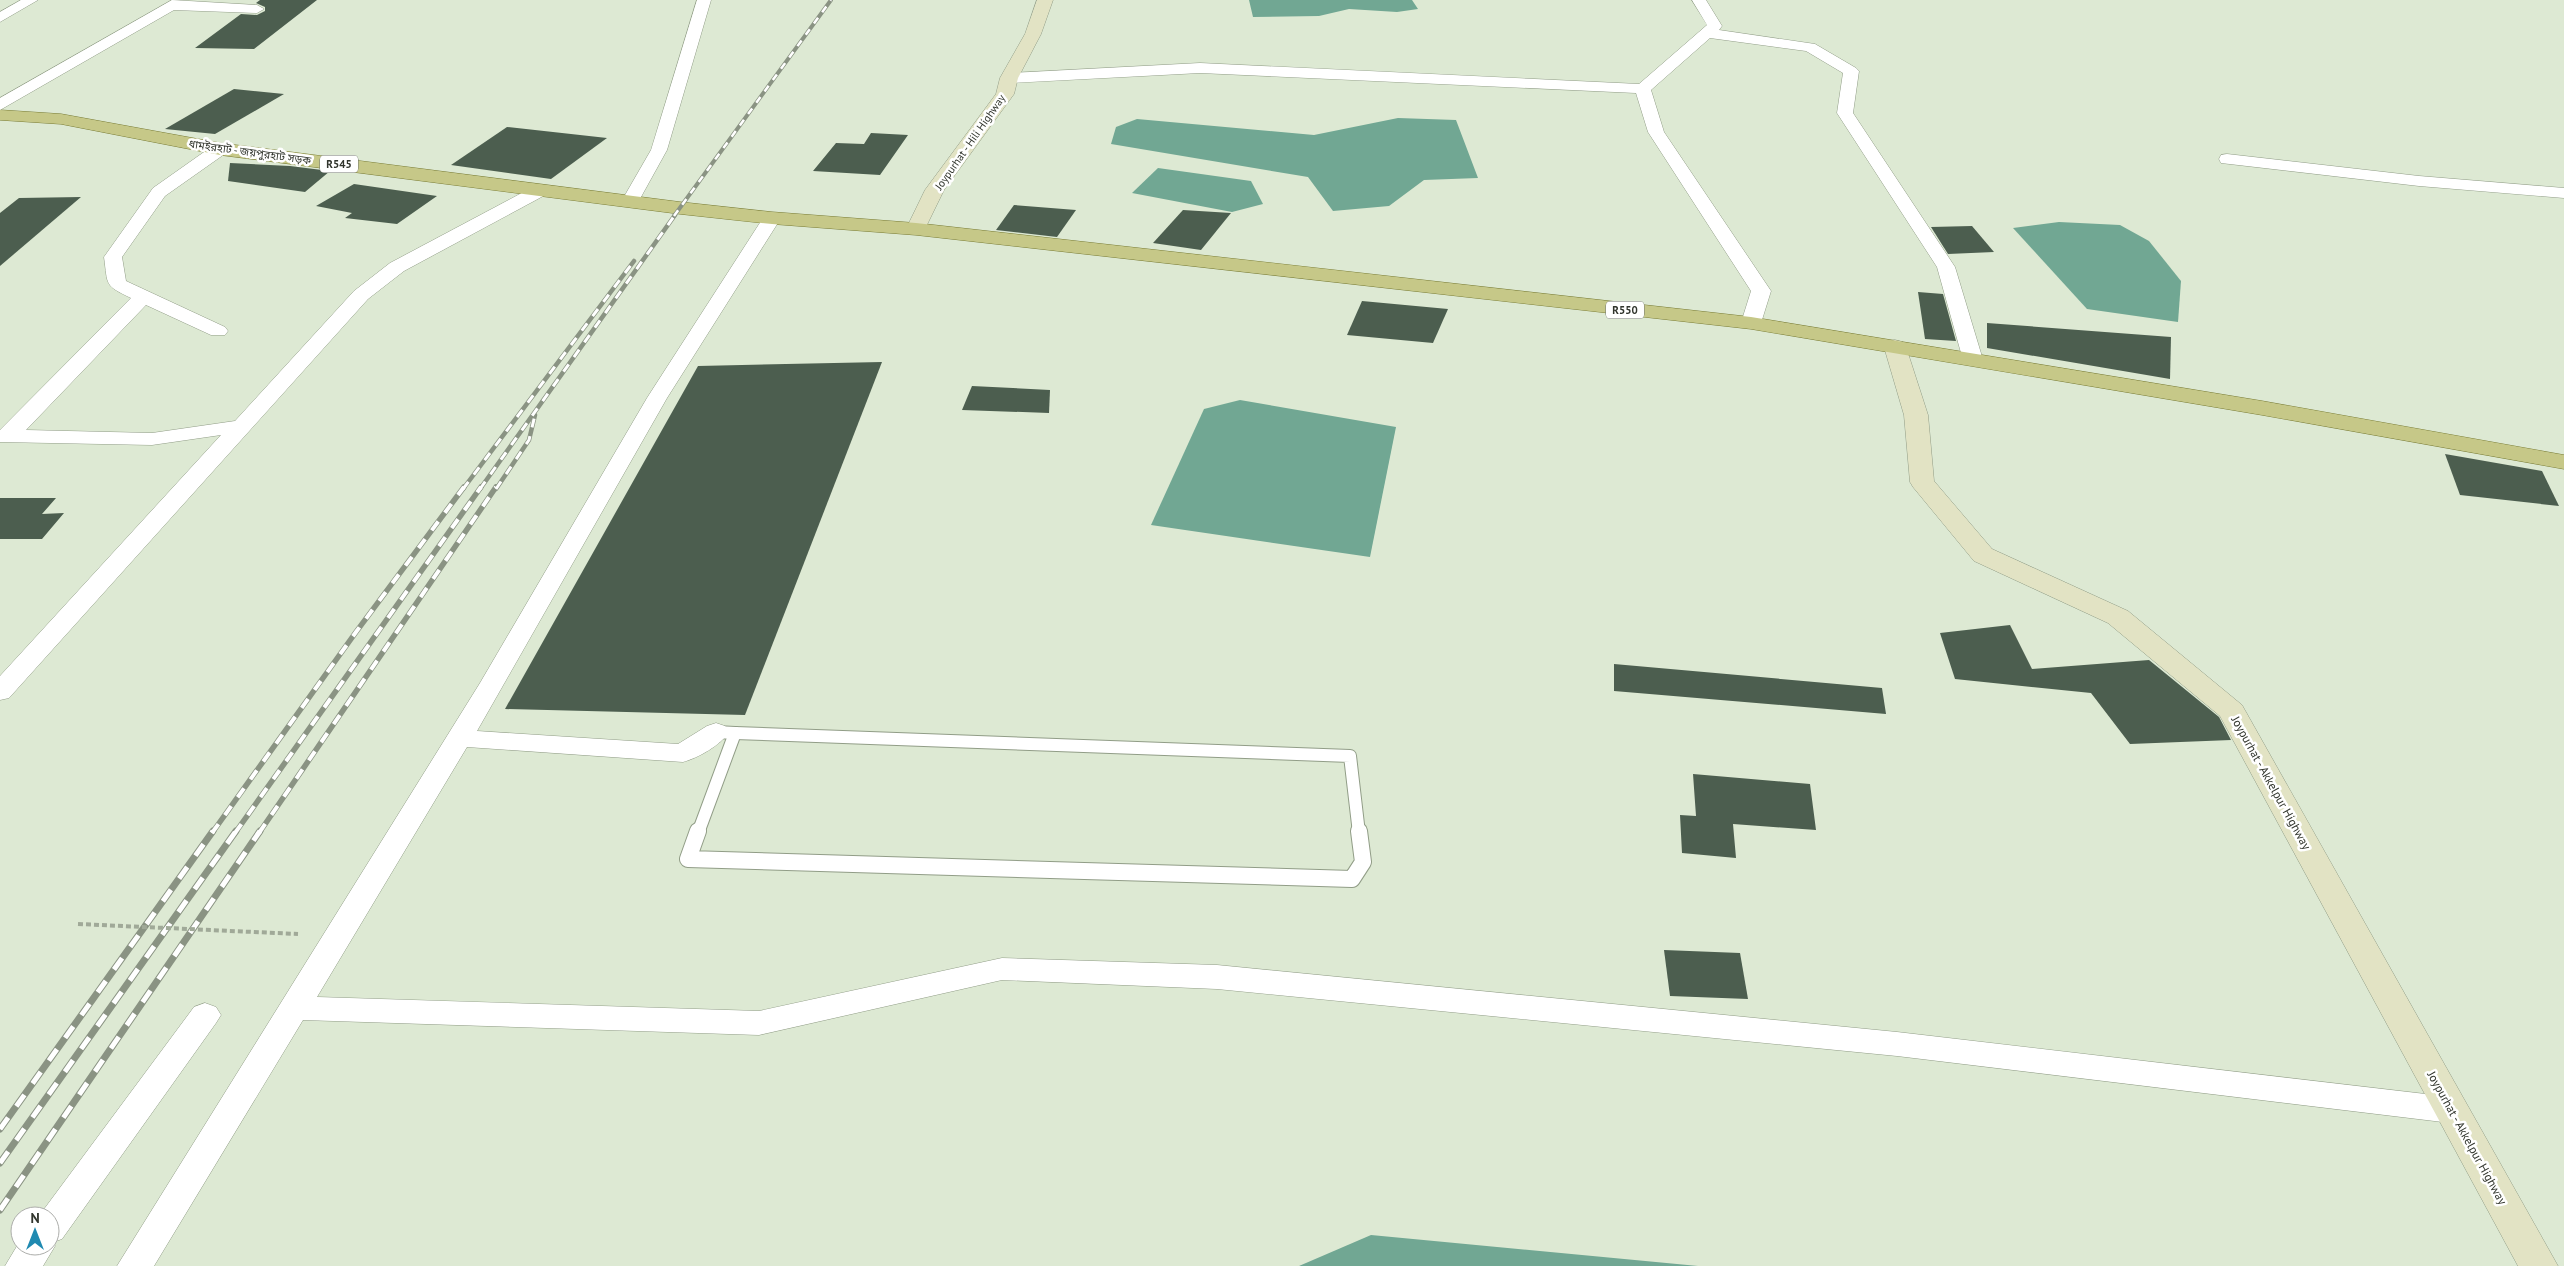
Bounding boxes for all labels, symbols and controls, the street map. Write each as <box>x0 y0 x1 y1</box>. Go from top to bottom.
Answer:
street label: Joypurhat - Hili Highway <box>931 91 1009 193</box>
street label: ধামইরহাট - জয়পুরহাট সড়ক <box>188 136 312 168</box>
road number: R545 <box>320 156 358 172</box>
road number: R550 <box>1606 302 1644 318</box>
street label: Joypurhat - Akkelpur Highway <box>2228 713 2315 852</box>
street label: Joypurhat - Akkelpur Highway <box>2424 1068 2511 1207</box>
north arrow <box>10 1206 60 1256</box>
text: N <box>30 1209 40 1227</box>

